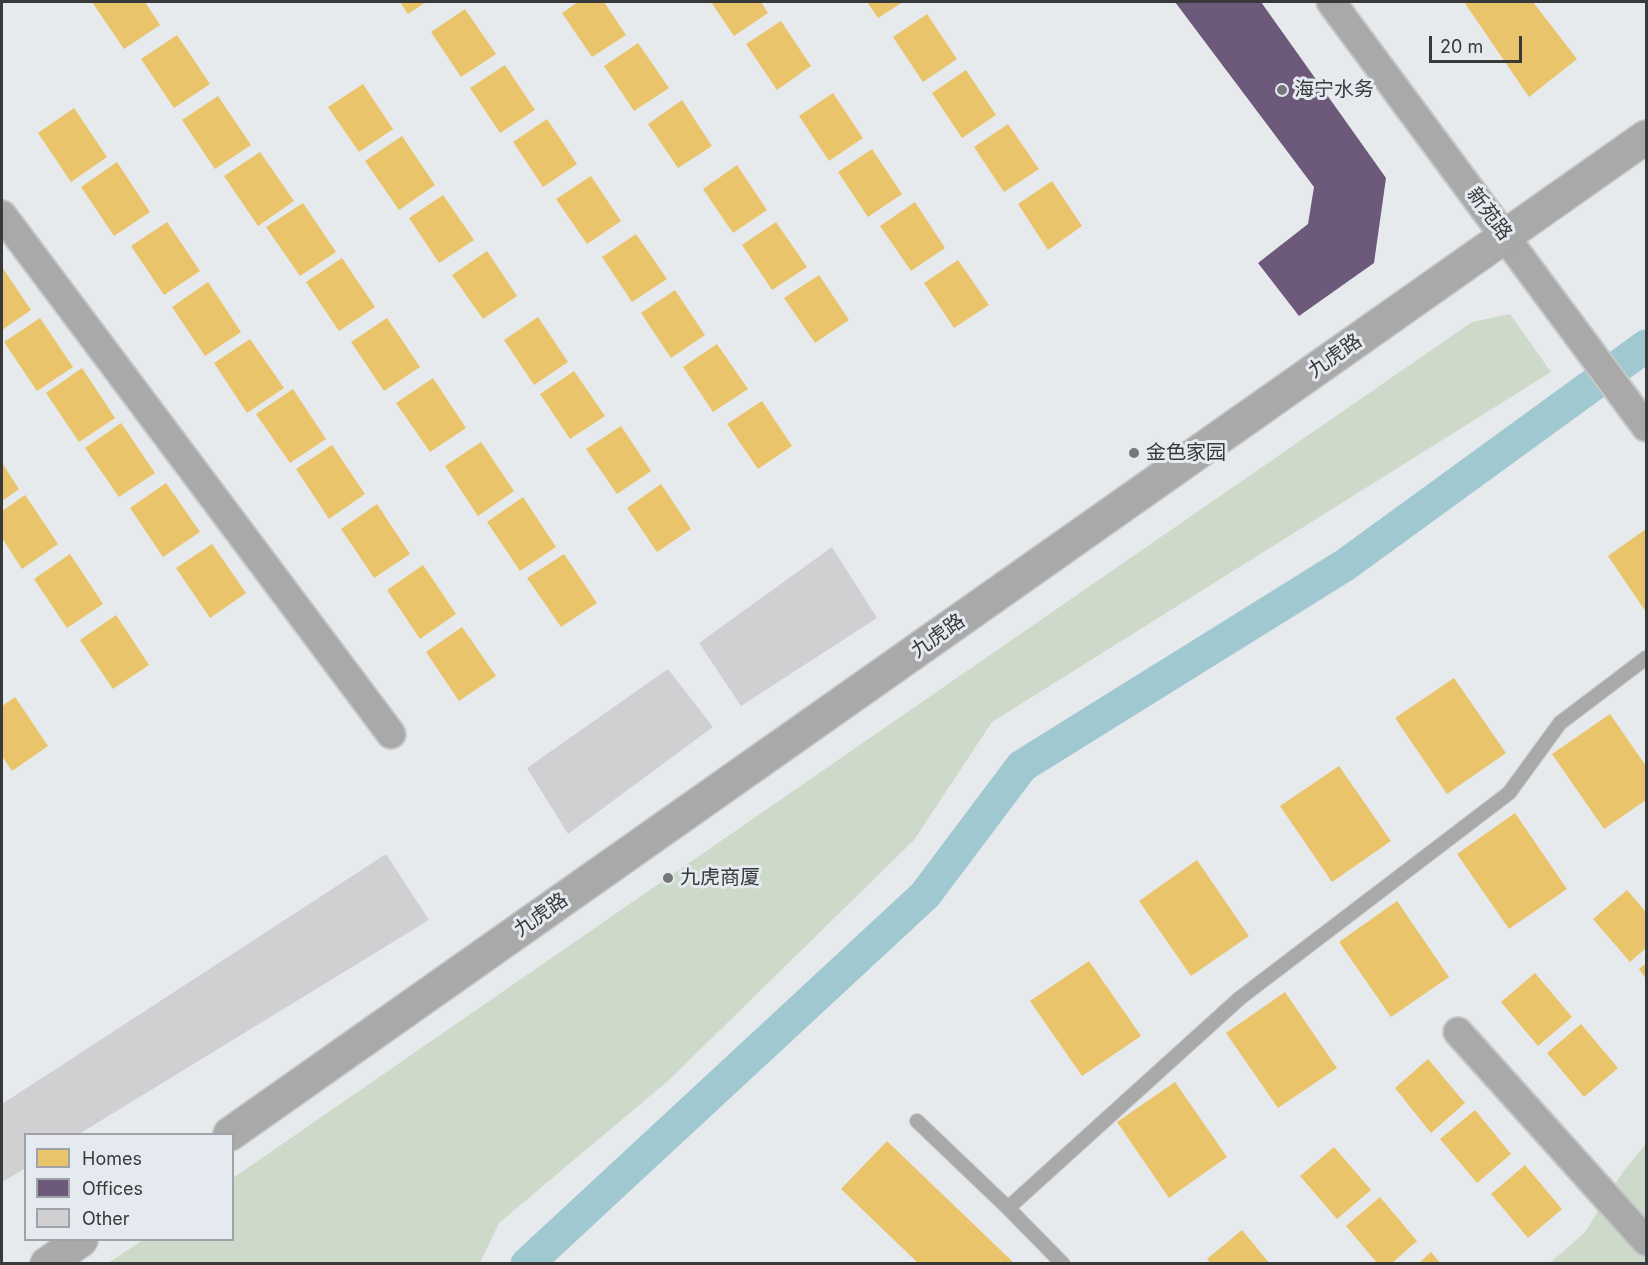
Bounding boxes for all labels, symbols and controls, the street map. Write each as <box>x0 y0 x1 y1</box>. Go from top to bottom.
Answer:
scale bar <box>1432 24 1525 62</box>
text: 20 m <box>1440 36 1483 57</box>
place label: 海宁水务 <box>1294 78 1374 102</box>
marker: 海宁水务 <box>1275 83 1289 97</box>
street label: 新苑路 <box>1461 183 1517 245</box>
street label: 九虎路 <box>1304 329 1366 383</box>
place label: 金色家园 <box>1146 441 1226 465</box>
marker: 金色家园 <box>1127 446 1141 460</box>
street label: 九虎路 <box>907 609 969 663</box>
place label: 九虎商厦 <box>680 866 760 890</box>
marker: 九虎商厦 <box>661 871 675 885</box>
street label: 九虎路 <box>510 888 572 942</box>
legend <box>24 1133 234 1241</box>
text: Homes <box>82 1148 142 1169</box>
text: Offices <box>82 1178 143 1199</box>
text: Other <box>82 1208 130 1229</box>

